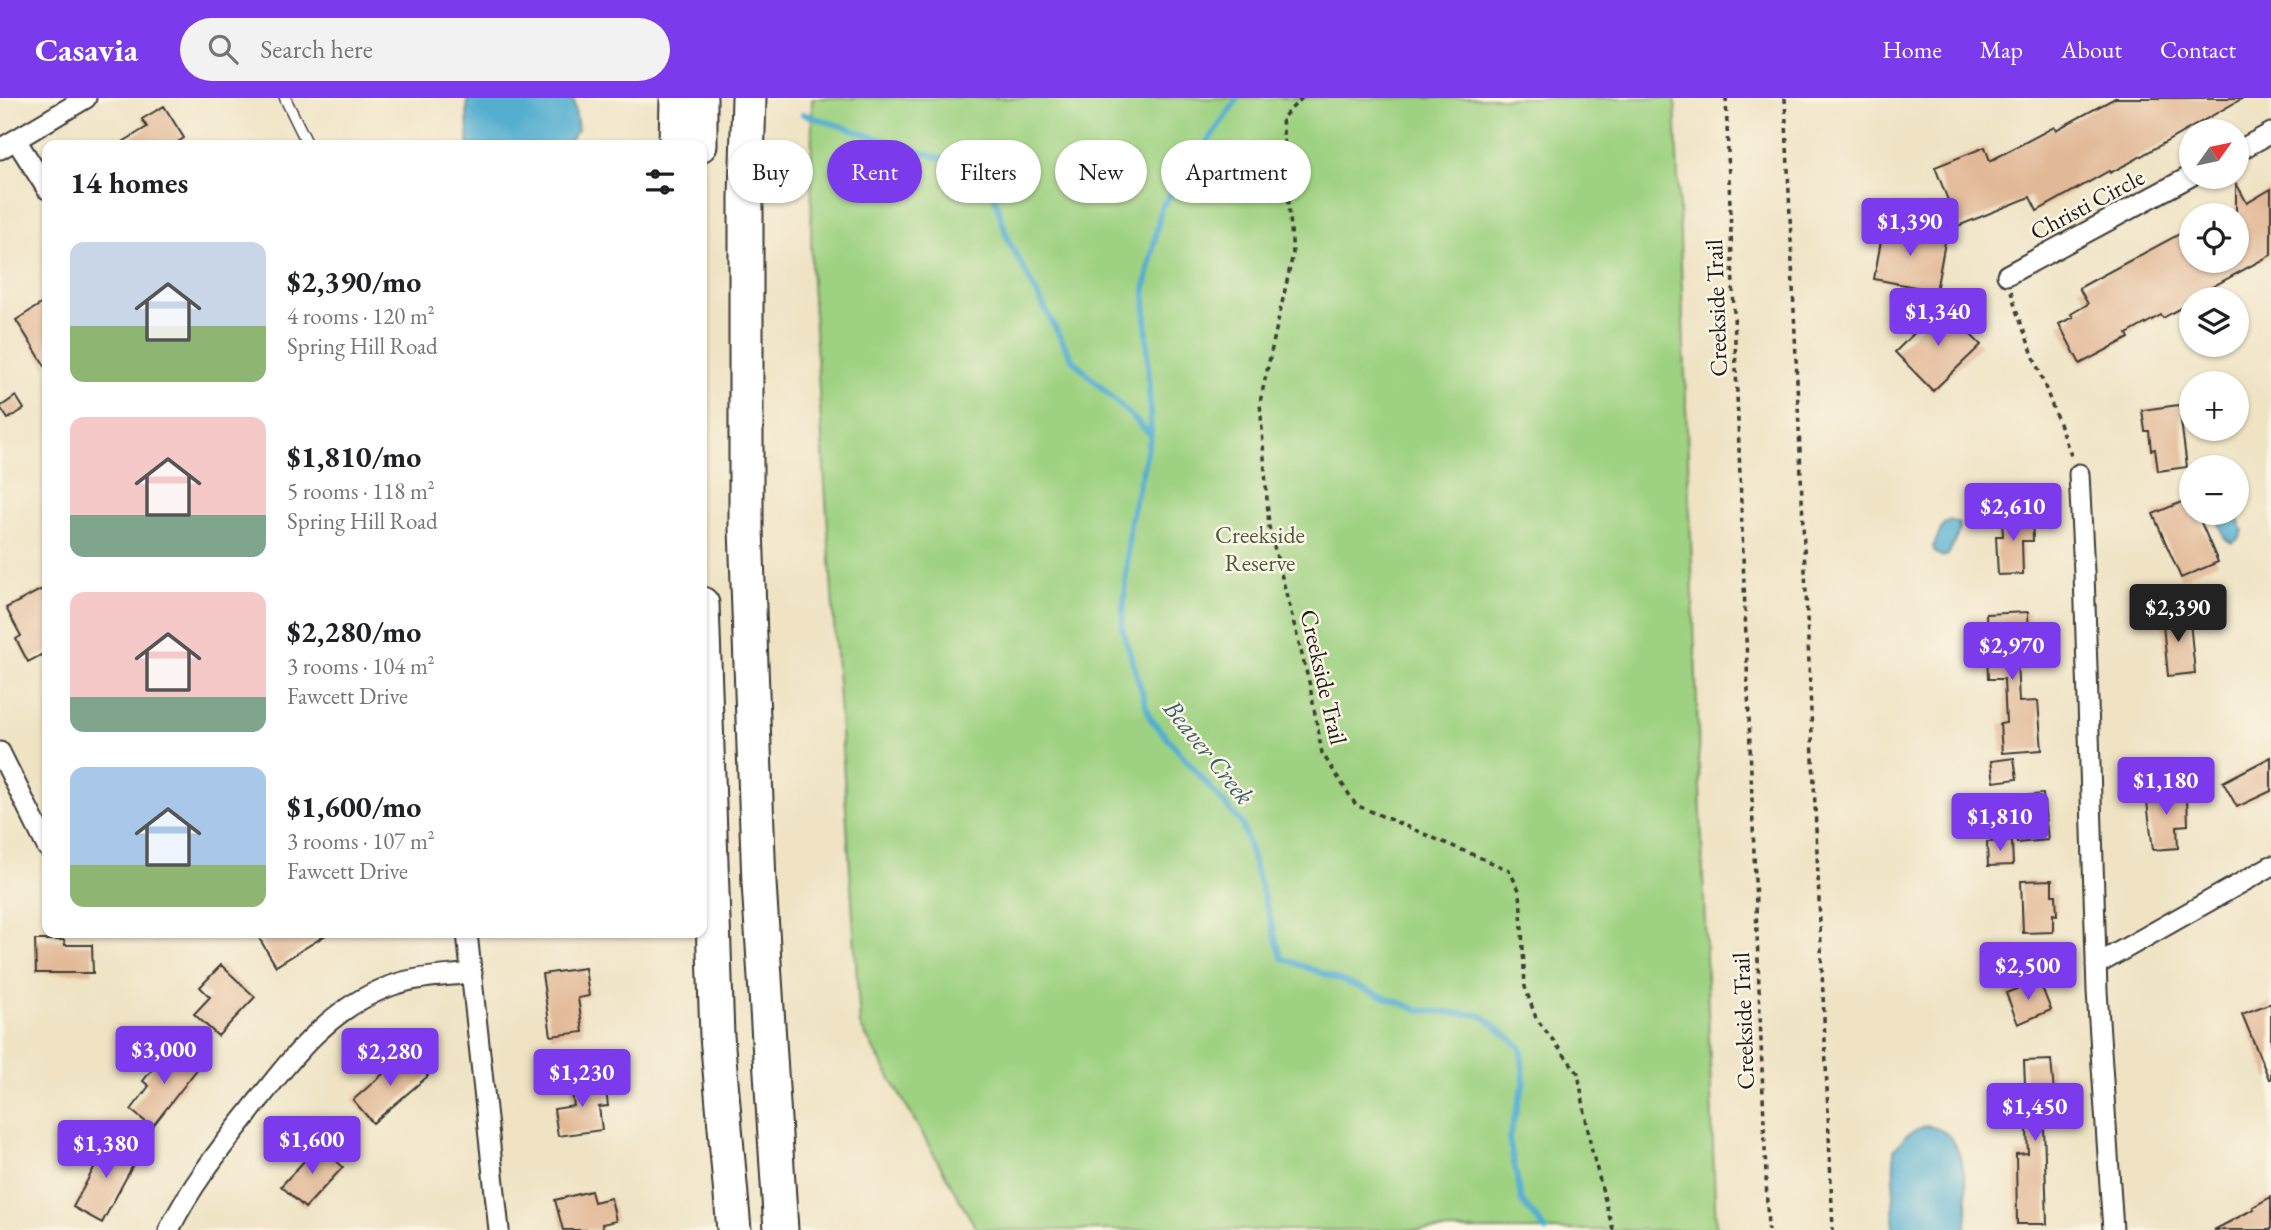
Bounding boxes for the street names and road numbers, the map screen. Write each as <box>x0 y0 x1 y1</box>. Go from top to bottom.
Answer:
street label: Christi Circle <box>2024 161 2150 247</box>
street label: Creekside Trail <box>1698 238 1734 377</box>
street label: Creekside Trail <box>1293 606 1355 748</box>
street label: Creekside Trail <box>1725 951 1761 1090</box>

